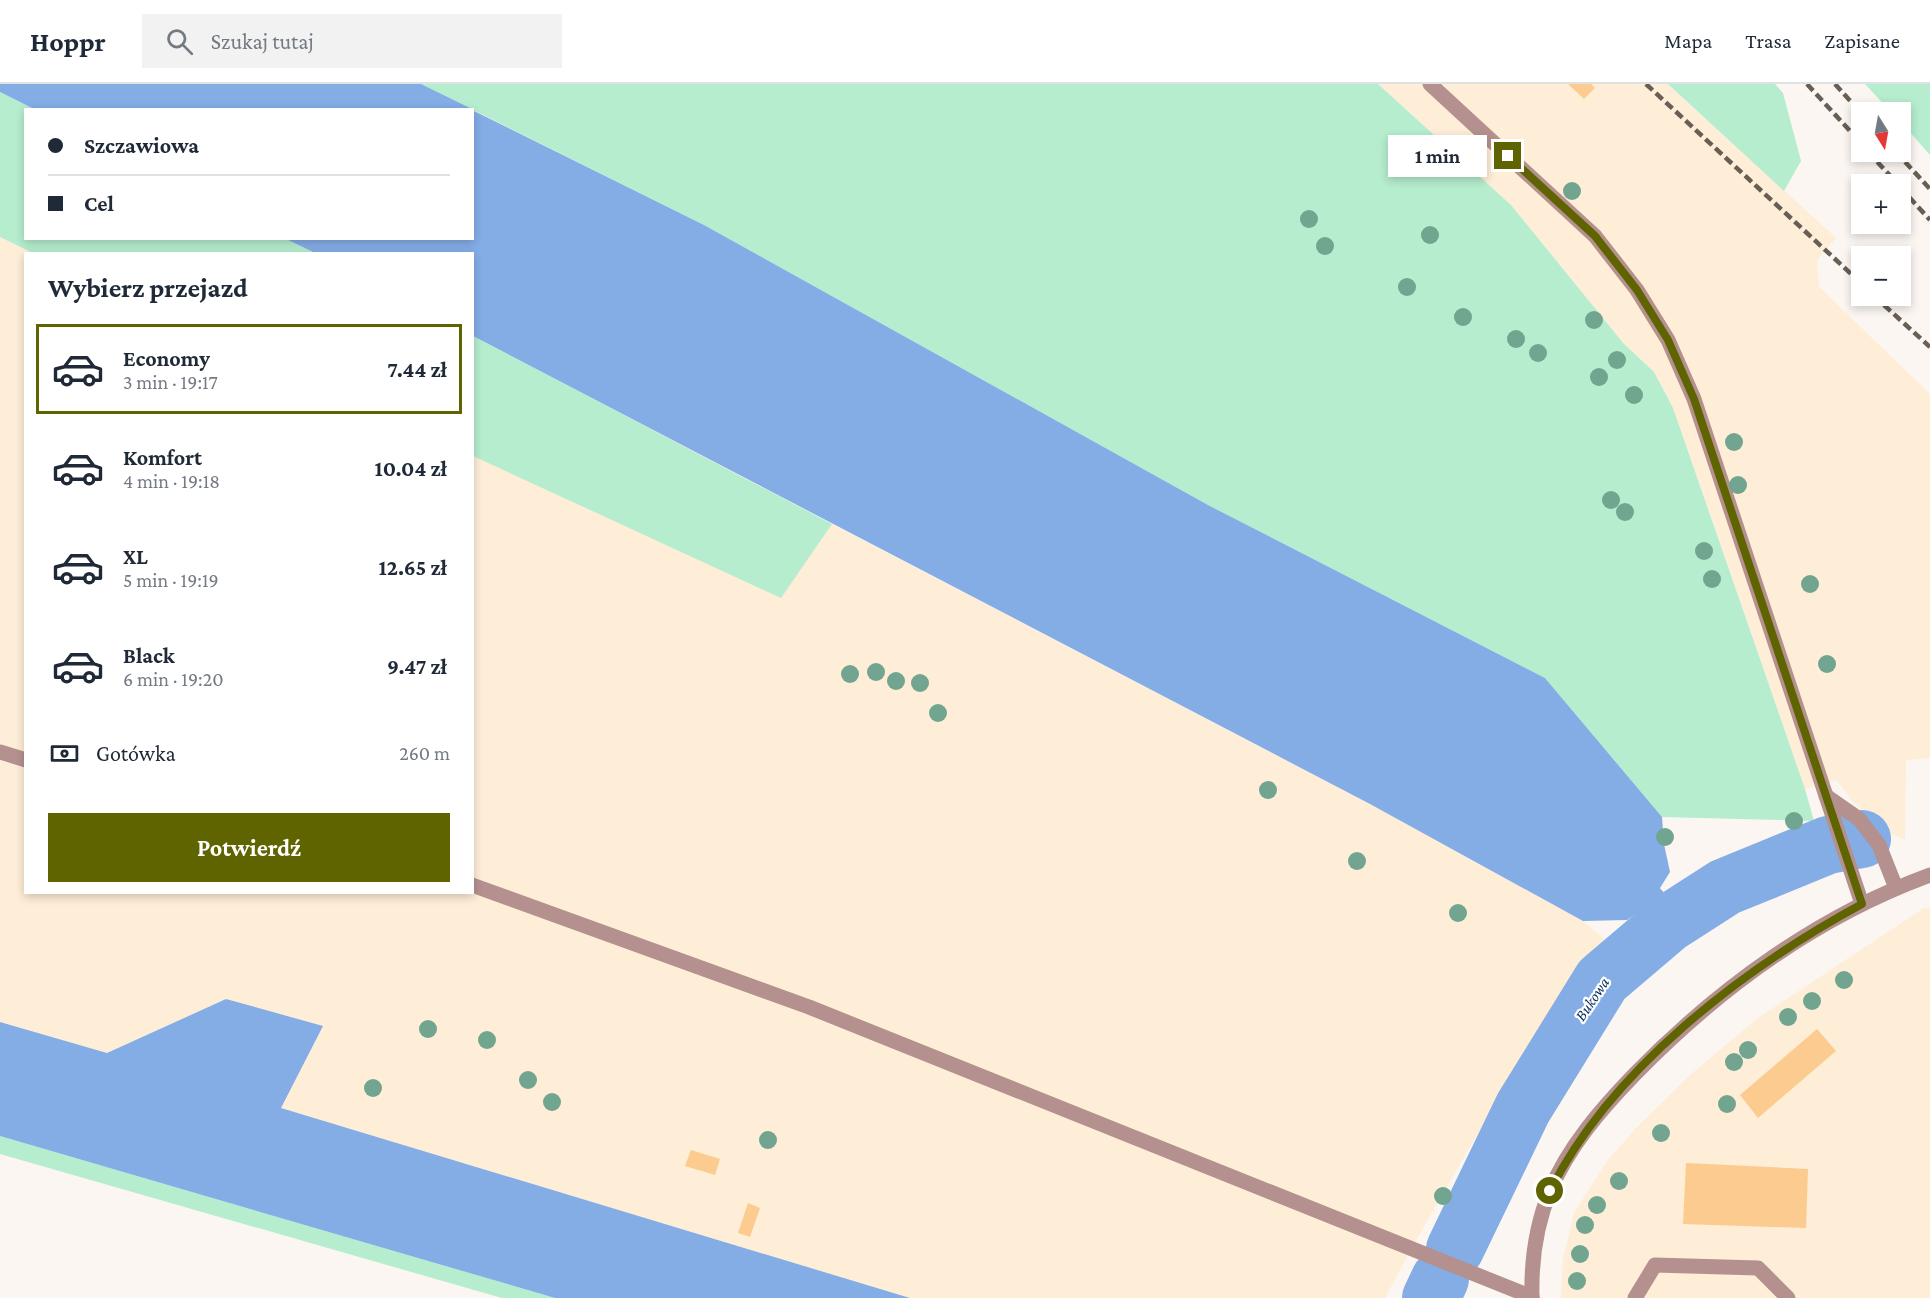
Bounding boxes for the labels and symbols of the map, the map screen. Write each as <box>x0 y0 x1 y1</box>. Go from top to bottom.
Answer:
north arrow <box>1851 102 1911 162</box>
callout: 1 min <box>1388 135 1487 177</box>
route end <box>1494 142 1521 169</box>
water label: Bukowa <box>1571 974 1613 1024</box>
route start <box>1536 1177 1563 1204</box>

